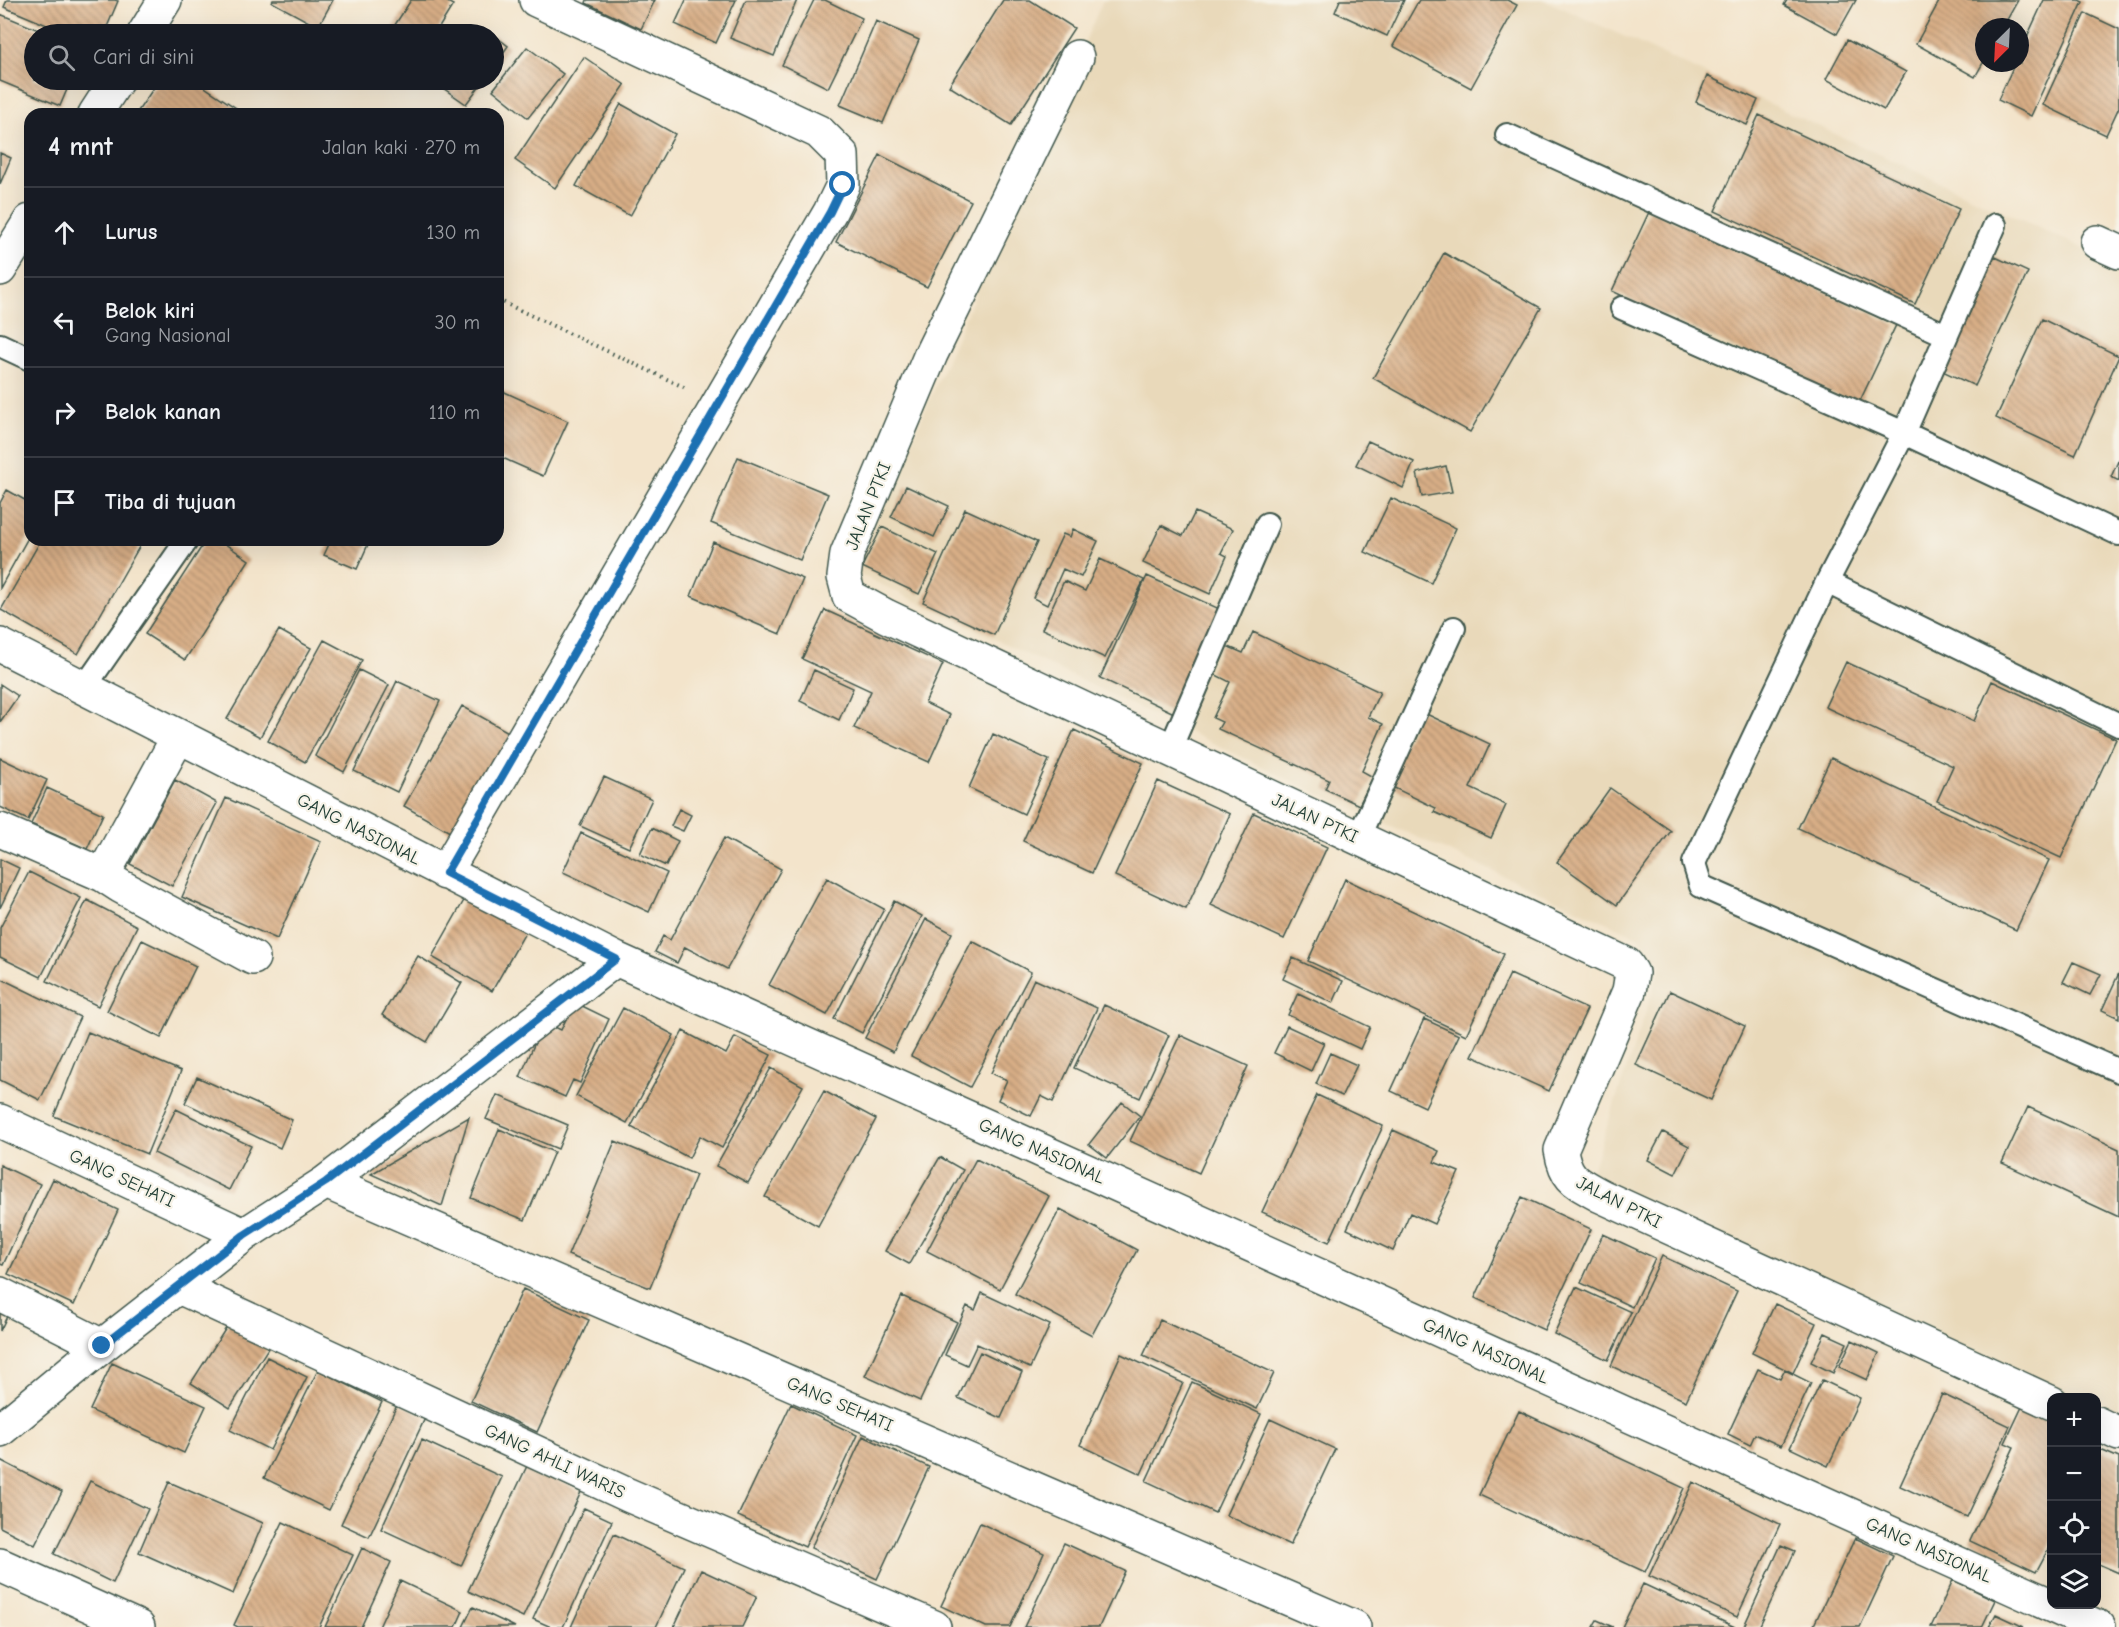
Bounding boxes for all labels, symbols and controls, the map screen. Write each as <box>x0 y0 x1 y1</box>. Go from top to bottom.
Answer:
north arrow <box>1975 18 2029 72</box>
search box <box>24 24 504 90</box>
icon: search <box>45 41 78 74</box>
text: Cari di sini <box>93 44 194 70</box>
text: 4 mnt <box>48 132 113 162</box>
text: Jalan kaki · 270 m <box>322 136 480 159</box>
route start <box>829 171 855 197</box>
icon: ahead <box>48 216 81 249</box>
text: Lurus <box>105 219 157 245</box>
text: 130 m <box>427 221 480 244</box>
text: Belok kiri <box>105 298 195 324</box>
icon: left <box>48 306 81 339</box>
text: 30 m <box>434 311 480 334</box>
text: Gang Nasional <box>105 324 231 347</box>
icon: right <box>48 396 81 429</box>
text: Belok kanan <box>105 399 221 425</box>
text: 110 m <box>429 401 480 424</box>
street label: JALAN PTKI <box>841 459 896 553</box>
icon: arrive <box>48 486 81 519</box>
text: Tiba di tujuan <box>105 489 236 515</box>
street label: GANG NASIONAL <box>294 789 424 870</box>
street label: JALAN PTKI <box>1268 789 1361 848</box>
street label: GANG NASIONAL <box>976 1114 1108 1189</box>
street label: GANG SEHATI <box>66 1145 178 1212</box>
street label: JALAN PTKI <box>1573 1172 1665 1233</box>
street label: GANG NASIONAL <box>1420 1314 1552 1389</box>
route end <box>88 1332 114 1358</box>
street label: GANG SEHATI <box>783 1373 896 1436</box>
map controls <box>2047 1393 2101 1609</box>
button: + <box>2047 1393 2101 1447</box>
street label: GANG AHLI WARIS <box>481 1420 628 1503</box>
button: − <box>2047 1447 2101 1501</box>
button: locate <box>2047 1501 2101 1555</box>
street label: GANG NASIONAL <box>1863 1513 1995 1588</box>
button: layers <box>2047 1555 2101 1609</box>

